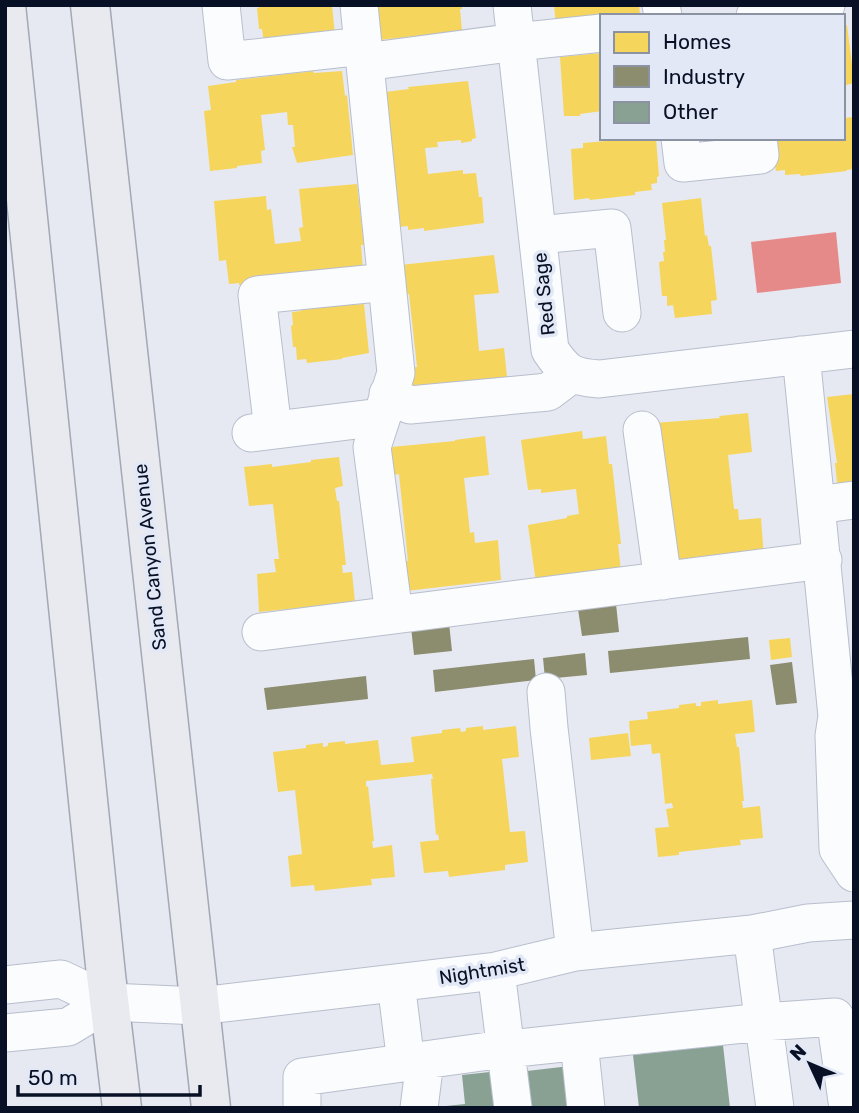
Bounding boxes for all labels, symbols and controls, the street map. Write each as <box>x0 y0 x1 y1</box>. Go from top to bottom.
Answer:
legend <box>600 14 845 140</box>
text: Homes <box>663 29 731 54</box>
text: Industry <box>663 64 745 89</box>
text: Other <box>663 99 718 124</box>
street label: Red Sage <box>528 251 560 337</box>
street label: Sand Canyon Avenue <box>129 463 171 651</box>
street label: Nightmist <box>437 953 527 989</box>
north arrow <box>775 1029 845 1099</box>
text: N <box>785 1040 811 1065</box>
scale bar <box>18 1054 200 1098</box>
text: 50 m <box>28 1065 78 1090</box>

